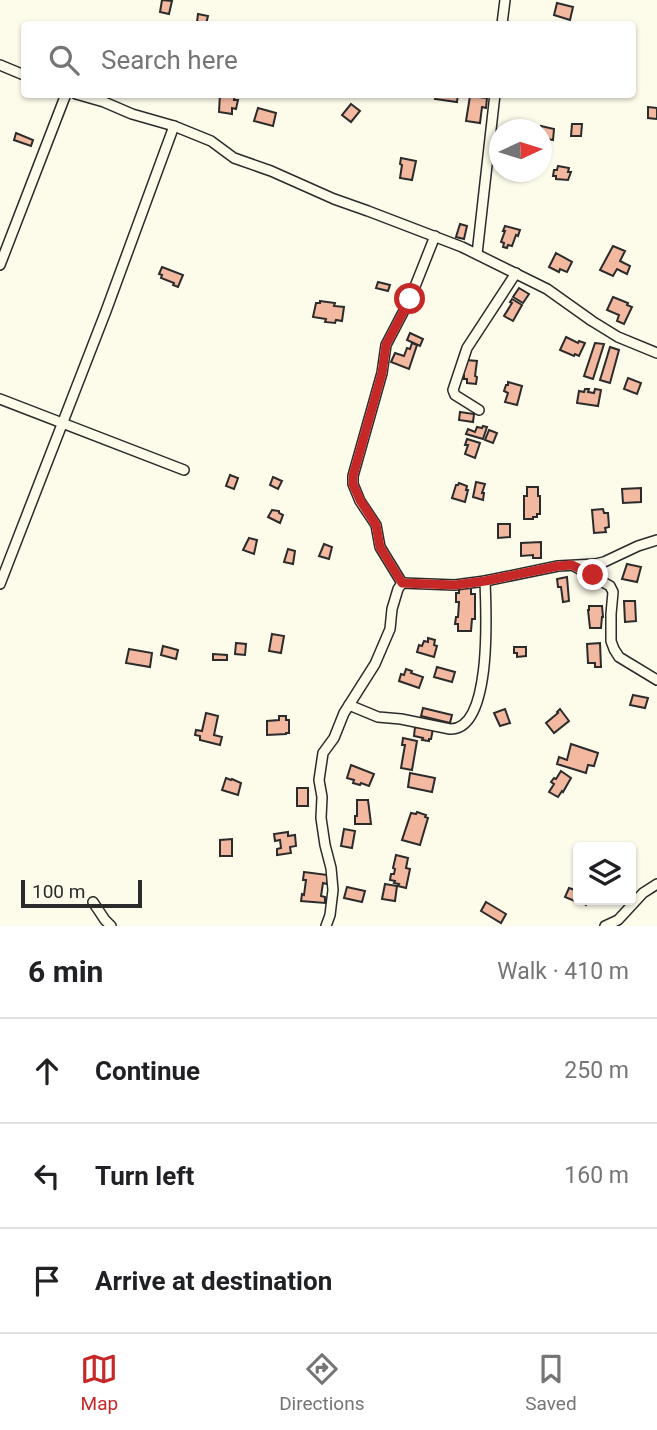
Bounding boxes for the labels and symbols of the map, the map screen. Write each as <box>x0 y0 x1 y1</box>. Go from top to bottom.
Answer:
north arrow <box>489 119 552 182</box>
route start <box>394 283 425 314</box>
route end <box>577 559 608 590</box>
scale bar <box>21 877 142 909</box>

